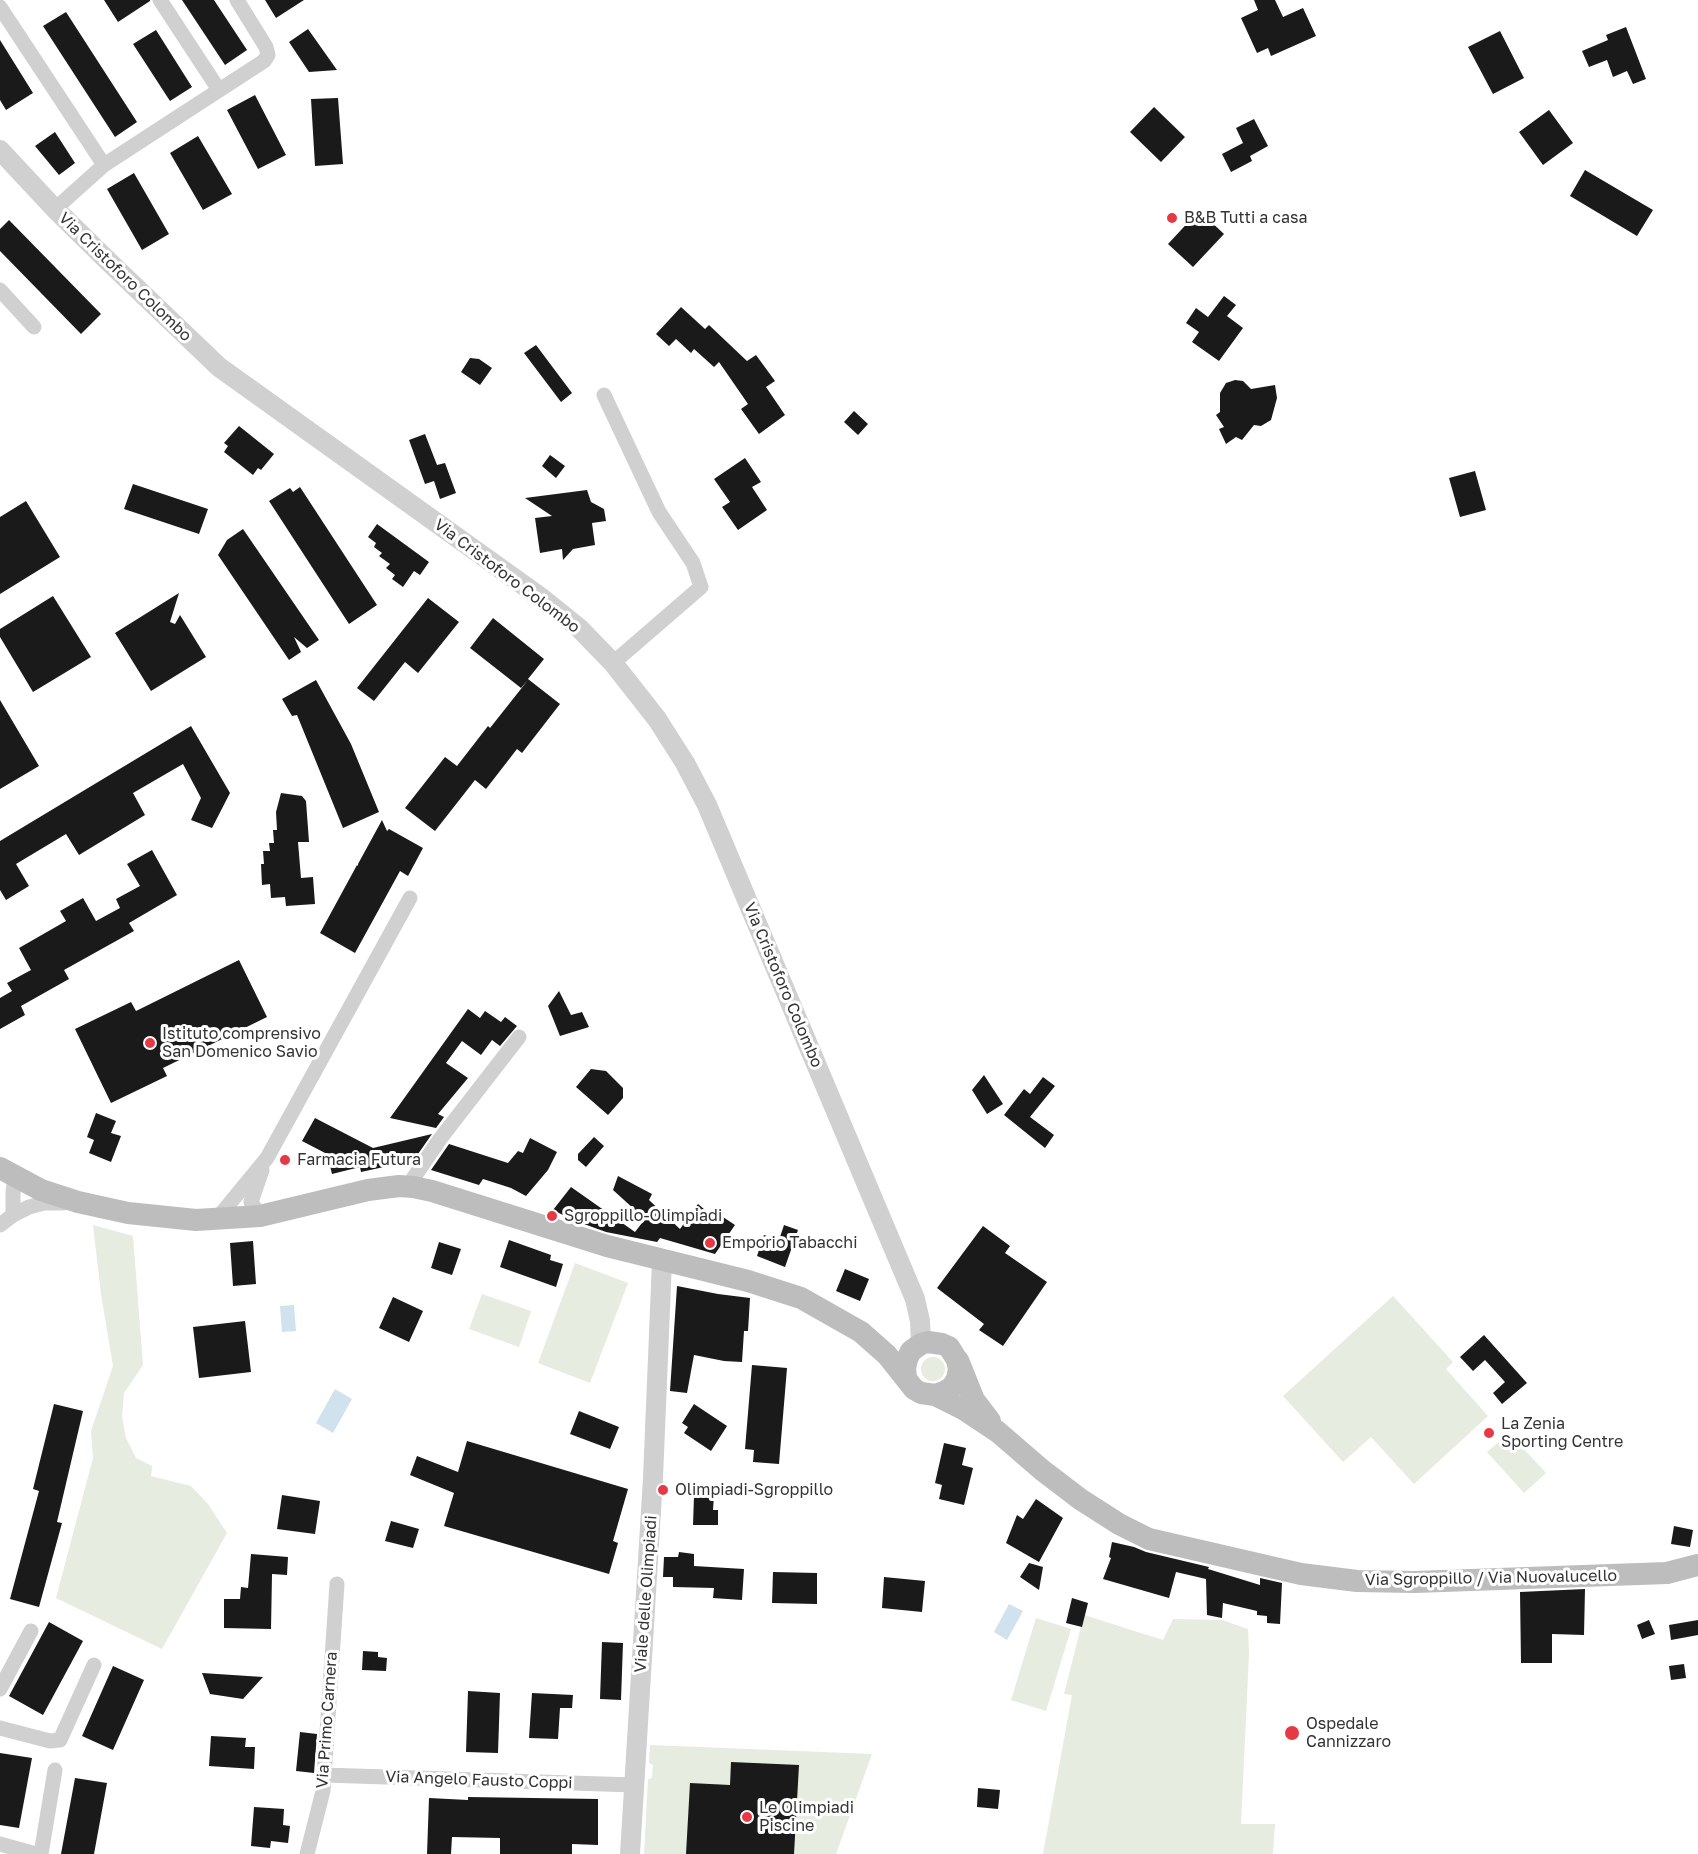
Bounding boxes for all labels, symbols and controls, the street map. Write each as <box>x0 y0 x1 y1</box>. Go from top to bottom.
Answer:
street label: Via Cristoforo Colombo <box>55 208 195 346</box>
place label: B&B Tutti a casa <box>1184 208 1308 228</box>
marker: B&B Tutti a casa <box>1165 211 1179 225</box>
street label: Via Cristoforo Colombo <box>430 515 584 637</box>
street label: Via Cristoforo Colombo <box>740 900 826 1070</box>
place label: Istituto comprensivo San Domenico Savio <box>162 1024 321 1062</box>
marker: Istituto comprensivo San Domenico Savio <box>143 1036 157 1050</box>
place label: Farmacia Futura <box>297 1150 421 1170</box>
marker: Farmacia Futura <box>278 1153 292 1167</box>
place label: Sgroppillo-Olimpiadi <box>564 1206 722 1226</box>
marker: Sgroppillo-Olimpiadi <box>545 1209 559 1223</box>
place label: Emporio Tabacchi <box>722 1233 857 1253</box>
marker: Emporio Tabacchi <box>703 1236 717 1250</box>
place label: La Zenia Sporting Centre <box>1501 1414 1623 1452</box>
marker: La Zenia Sporting Centre <box>1482 1426 1496 1440</box>
place label: Olimpiadi-Sgroppillo <box>675 1480 833 1500</box>
marker: Olimpiadi-Sgroppillo <box>656 1483 670 1497</box>
street label: Viale delle Olimpiadi <box>631 1515 661 1673</box>
street label: Via Sgroppillo / Via Nuovalucello <box>1365 1566 1617 1590</box>
street label: Via Primo Carnera <box>313 1651 341 1789</box>
place label: Ospedale Cannizzaro <box>1306 1714 1391 1752</box>
marker: Ospedale Cannizzaro <box>1283 1724 1301 1742</box>
street label: Via Angelo Fausto Coppi <box>385 1767 573 1793</box>
place label: Le Olimpiadi Piscine <box>759 1798 854 1836</box>
marker: Le Olimpiadi Piscine <box>740 1810 754 1824</box>

